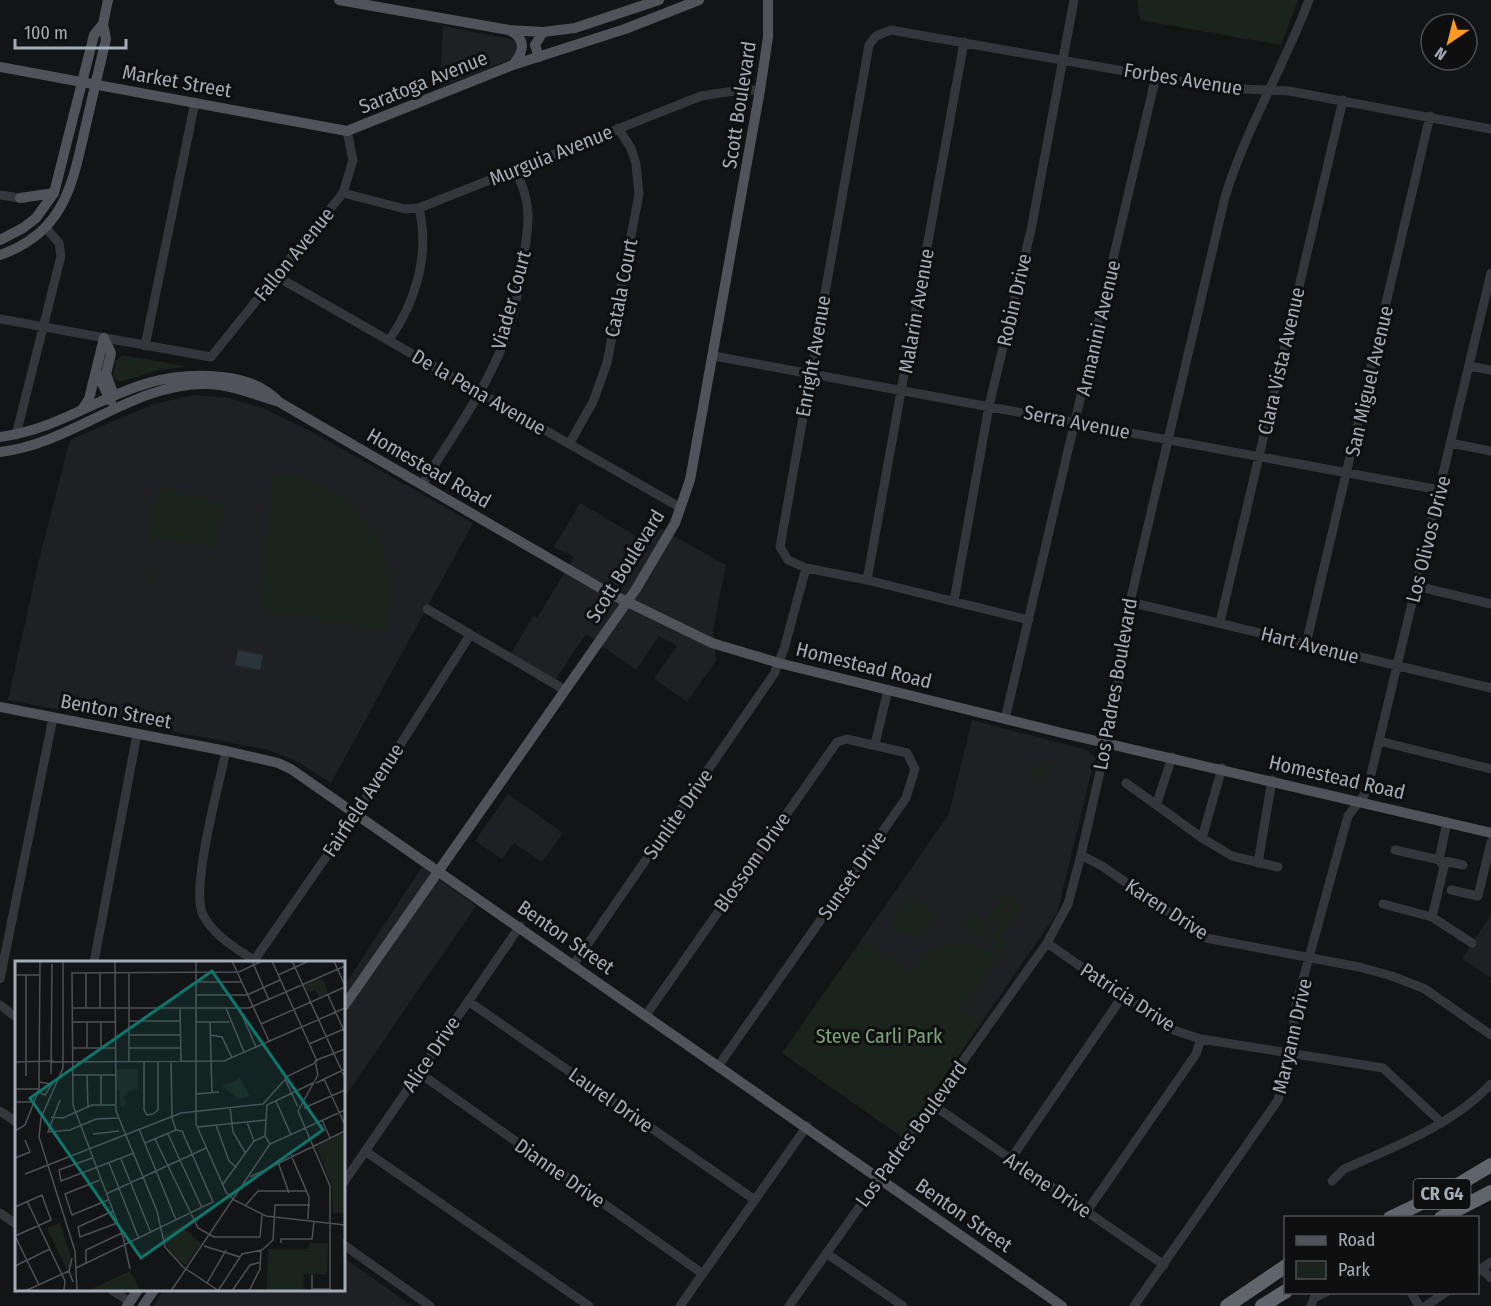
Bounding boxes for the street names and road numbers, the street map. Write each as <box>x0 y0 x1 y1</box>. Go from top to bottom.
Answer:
street label: Scott Boulevard <box>717 39 761 171</box>
street label: Saratoga Avenue <box>355 45 491 119</box>
street label: Forbes Avenue <box>1122 58 1244 100</box>
street label: Market Street <box>121 60 234 102</box>
street label: Murguia Avenue <box>486 119 616 191</box>
street label: Fallon Avenue <box>249 202 339 306</box>
street label: Catala Court <box>600 236 642 339</box>
street label: Viader Court <box>486 247 536 352</box>
street label: Malarin Avenue <box>893 247 939 375</box>
street label: Robin Drive <box>992 251 1036 349</box>
street label: Armanini Avenue <box>1071 258 1125 398</box>
street label: Clara Vista Avenue <box>1252 285 1310 437</box>
street label: Enright Avenue <box>791 293 835 419</box>
street label: San Miguel Avenue <box>1340 303 1398 459</box>
street label: De la Pena Avenue <box>408 344 550 440</box>
street label: Serra Avenue <box>1022 400 1132 444</box>
street label: Homestead Road <box>363 423 495 513</box>
street label: Los Olivos Drive <box>1401 473 1455 605</box>
street label: Scott Boulevard <box>581 505 669 627</box>
street label: Los Padres Boulevard <box>1088 596 1142 772</box>
street label: Hart Avenue <box>1258 621 1362 669</box>
street label: Homestead Road <box>794 637 934 693</box>
street label: Benton Street <box>58 688 174 734</box>
street label: Fairfield Avenue <box>317 739 409 861</box>
street label: Homestead Road <box>1267 750 1407 804</box>
street label: Sunlite Drive <box>638 764 718 864</box>
street label: Blossom Drive <box>709 807 795 917</box>
street label: Sunset Drive <box>813 826 891 924</box>
street label: Karen Drive <box>1121 873 1213 945</box>
street label: Benton Street <box>513 895 619 979</box>
street label: Patricia Drive <box>1076 957 1180 1037</box>
street label: Maryann Drive <box>1267 976 1317 1096</box>
street label: Alice Drive <box>397 1012 465 1096</box>
street label: Los Padres Boulevard <box>850 1057 972 1211</box>
street label: Laurel Drive <box>564 1062 658 1138</box>
street label: Dianne Drive <box>510 1133 610 1213</box>
street label: Arlene Drive <box>1000 1147 1096 1223</box>
street label: Benton Street <box>911 1173 1017 1257</box>
road number: CR G4 <box>1414 1179 1470 1209</box>

